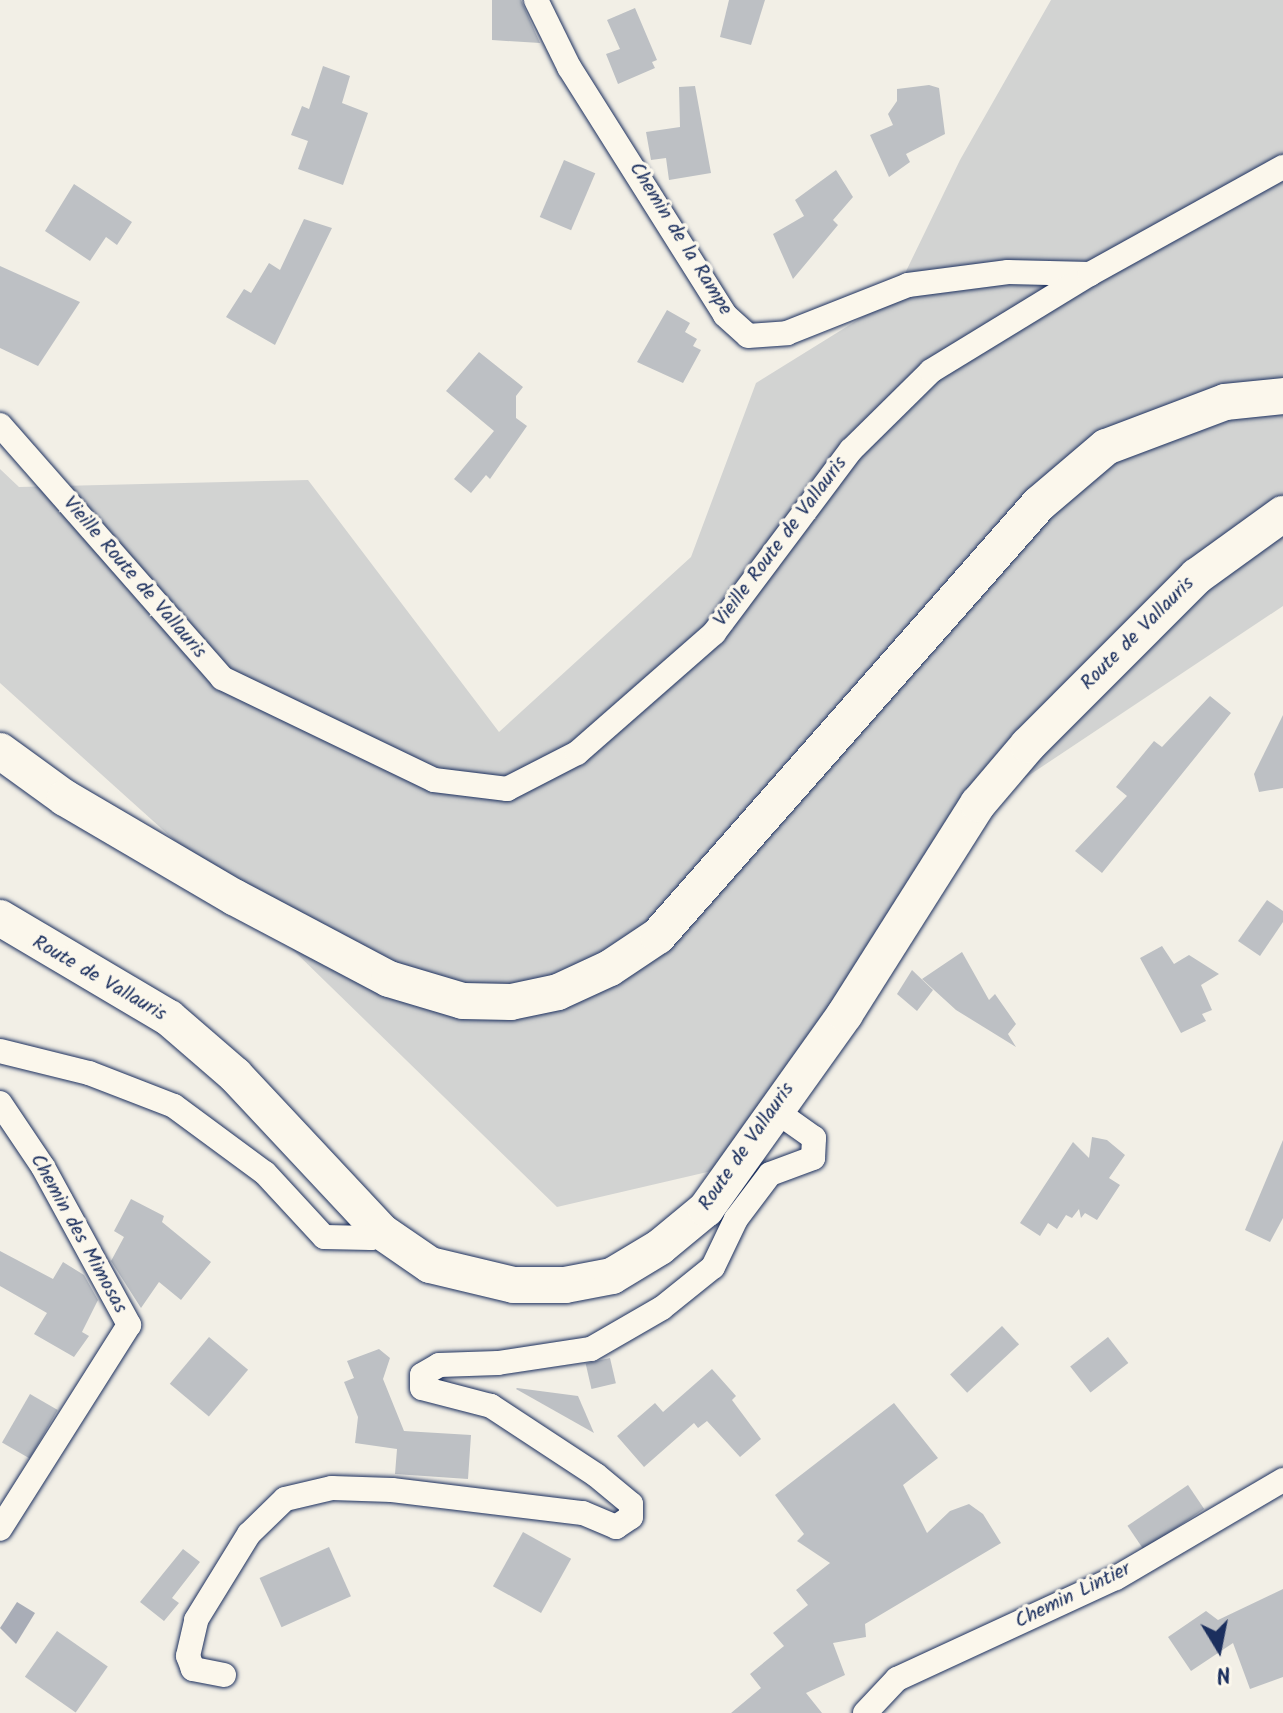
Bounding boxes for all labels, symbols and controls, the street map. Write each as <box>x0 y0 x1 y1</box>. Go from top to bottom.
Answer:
street label: Chemin de la Rampe <box>623 158 737 320</box>
street label: Vieille Route de Vallauris <box>709 452 853 632</box>
street label: Vieille Route de Vallauris <box>57 492 211 664</box>
street label: Route de Vallauris <box>1076 572 1200 696</box>
street label: Route de Vallauris <box>28 931 170 1027</box>
street label: Route de Vallauris <box>694 1078 800 1216</box>
street label: Chemin des Mimosas <box>24 1150 132 1318</box>
street label: Chemin Lintier <box>1011 1558 1135 1634</box>
north arrow <box>1179 1609 1259 1689</box>
text: N <box>1213 1655 1233 1692</box>

